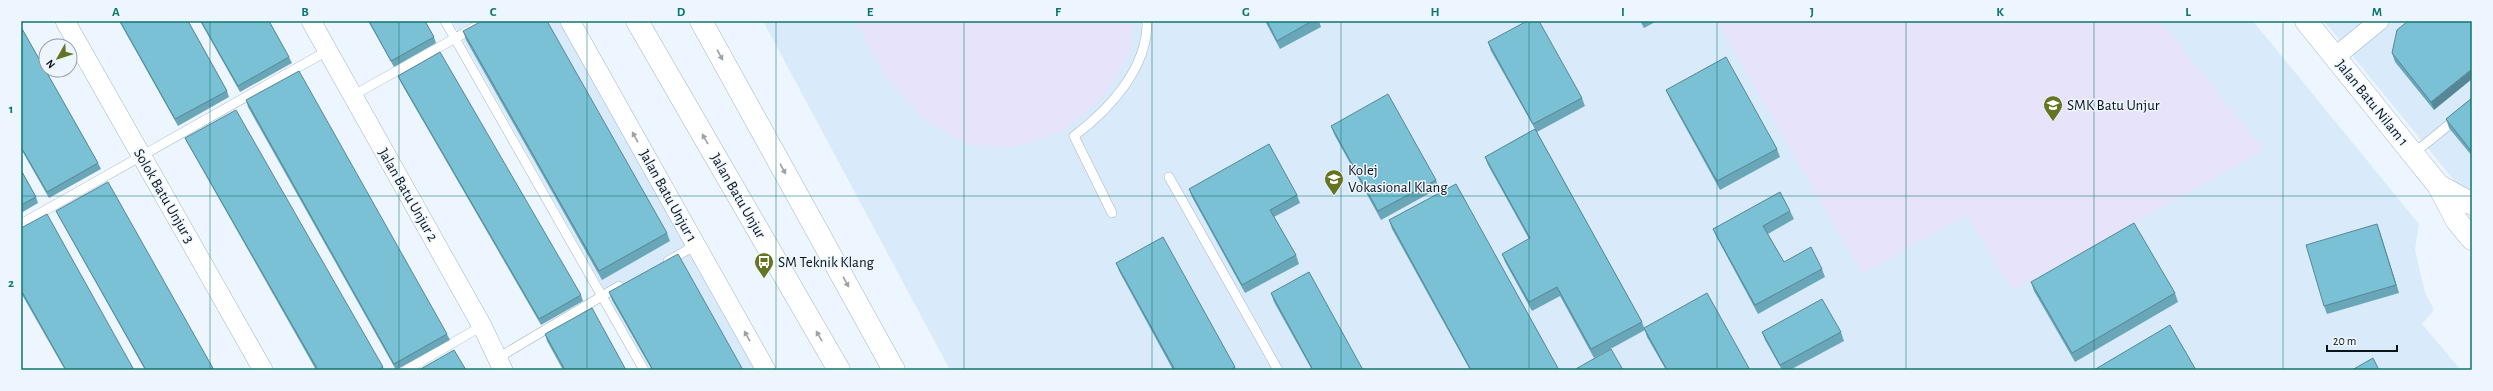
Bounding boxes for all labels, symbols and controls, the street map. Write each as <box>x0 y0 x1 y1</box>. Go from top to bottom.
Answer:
text: A <box>112 6 120 19</box>
text: B <box>301 6 309 19</box>
text: C <box>490 6 497 19</box>
text: D <box>677 6 686 19</box>
text: E <box>867 6 874 19</box>
text: F <box>1055 6 1062 19</box>
text: G <box>1242 6 1250 19</box>
text: H <box>1430 6 1440 19</box>
text: I <box>1621 6 1625 19</box>
text: J <box>1810 6 1814 19</box>
text: K <box>1996 6 2004 19</box>
text: L <box>2185 6 2191 19</box>
text: M <box>2372 6 2382 19</box>
north arrow <box>38 38 78 78</box>
one-way arrow <box>716 49 723 61</box>
street label: Jalan Batu Nilam 1 <box>2333 57 2411 149</box>
text: N <box>44 58 57 70</box>
school or university icon: SMK Batu Unjur <box>2042 94 2064 122</box>
place label: SMK Batu Unjur <box>2067 98 2160 113</box>
text: 1 <box>9 103 13 116</box>
one-way arrow <box>632 131 639 143</box>
one-way arrow <box>701 133 708 145</box>
street label: Solok Batu Unjur 3 <box>131 146 197 246</box>
street label: Jalan Batu Unjur 2 <box>375 146 441 244</box>
street label: Jalan Batu Unjur 1 <box>637 147 699 245</box>
street label: Jalan Batu Unjur <box>708 151 768 241</box>
one-way arrow <box>779 163 786 175</box>
place label: Kolej Vokasional Klang <box>1348 163 1448 195</box>
school or university icon: Kolej Vokasional Klang <box>1323 168 1345 196</box>
bus stop icon: SM Teknik Klang <box>753 251 775 279</box>
place label: SM Teknik Klang <box>778 255 875 270</box>
text: 2 <box>8 277 14 290</box>
one-way arrow <box>842 277 849 288</box>
scale bar <box>2327 327 2397 353</box>
one-way arrow <box>744 330 751 342</box>
one-way arrow <box>816 330 823 342</box>
text: 20 m <box>2333 335 2356 347</box>

